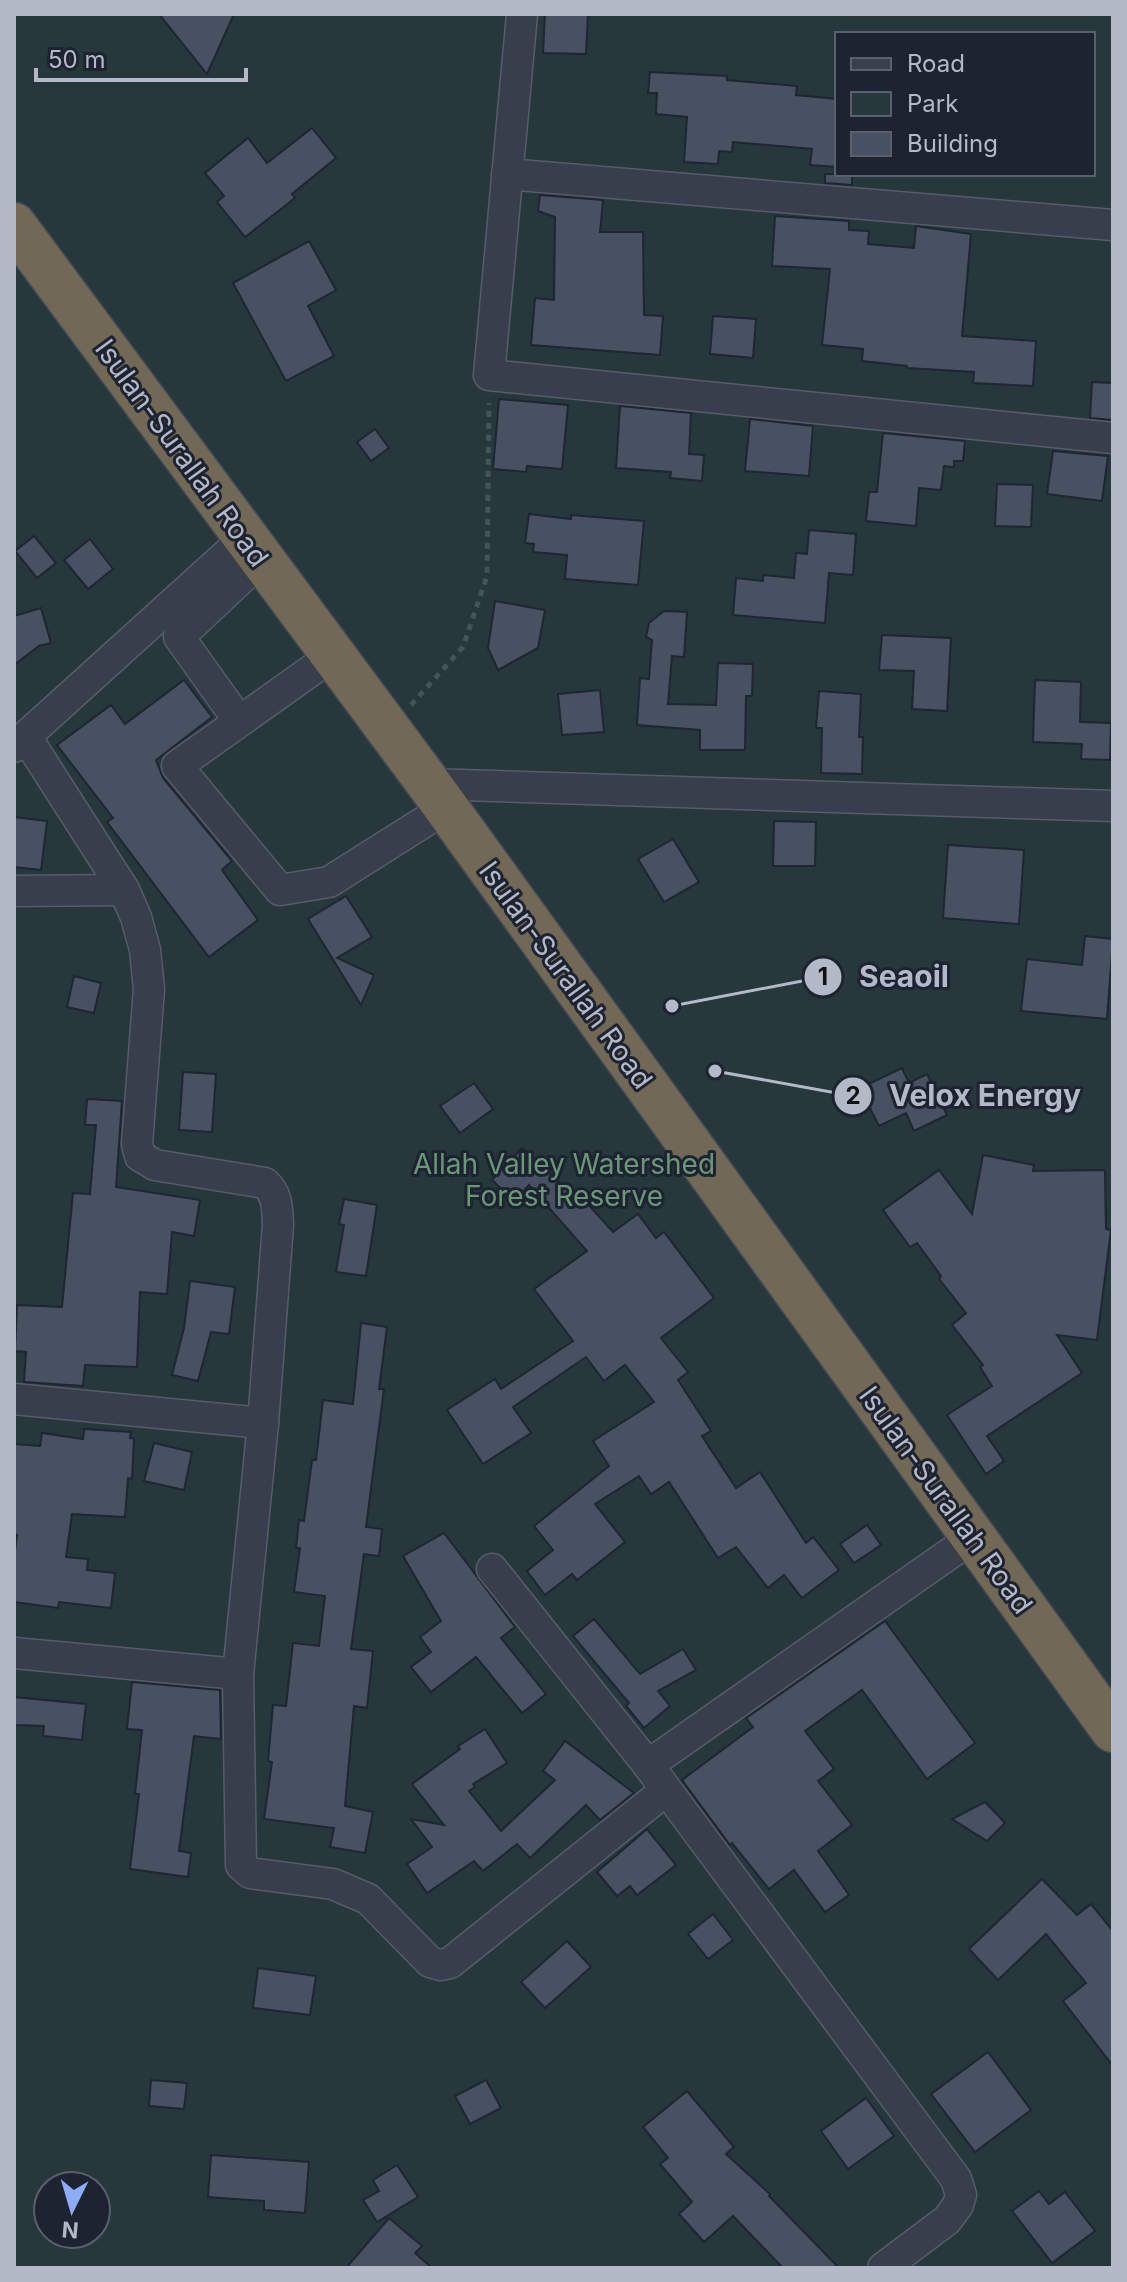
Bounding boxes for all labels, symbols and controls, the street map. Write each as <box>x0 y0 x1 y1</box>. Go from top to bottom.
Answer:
scale bar <box>36 32 246 82</box>
legend <box>835 32 1095 176</box>
text: 50 m <box>48 45 106 74</box>
text: Road <box>907 49 965 78</box>
text: Park <box>907 89 958 118</box>
text: Building <box>907 129 998 158</box>
street label: Isulan-Surallah Road <box>88 333 276 573</box>
street label: Isulan-Surallah Road <box>472 855 660 1095</box>
callout: Seaoil <box>803 950 965 1004</box>
text: Seaoil <box>859 958 949 994</box>
text: 1 <box>818 962 828 991</box>
callout: Velox Energy <box>833 1069 1097 1123</box>
text: Velox Energy <box>889 1077 1081 1113</box>
text: 2 <box>845 1081 861 1110</box>
park label: Allah Valley Watershed Forest Reserve <box>413 1147 715 1213</box>
street label: Isulan-Surallah Road <box>852 1380 1040 1620</box>
north arrow <box>32 2170 112 2250</box>
text: N <box>61 2216 80 2244</box>

